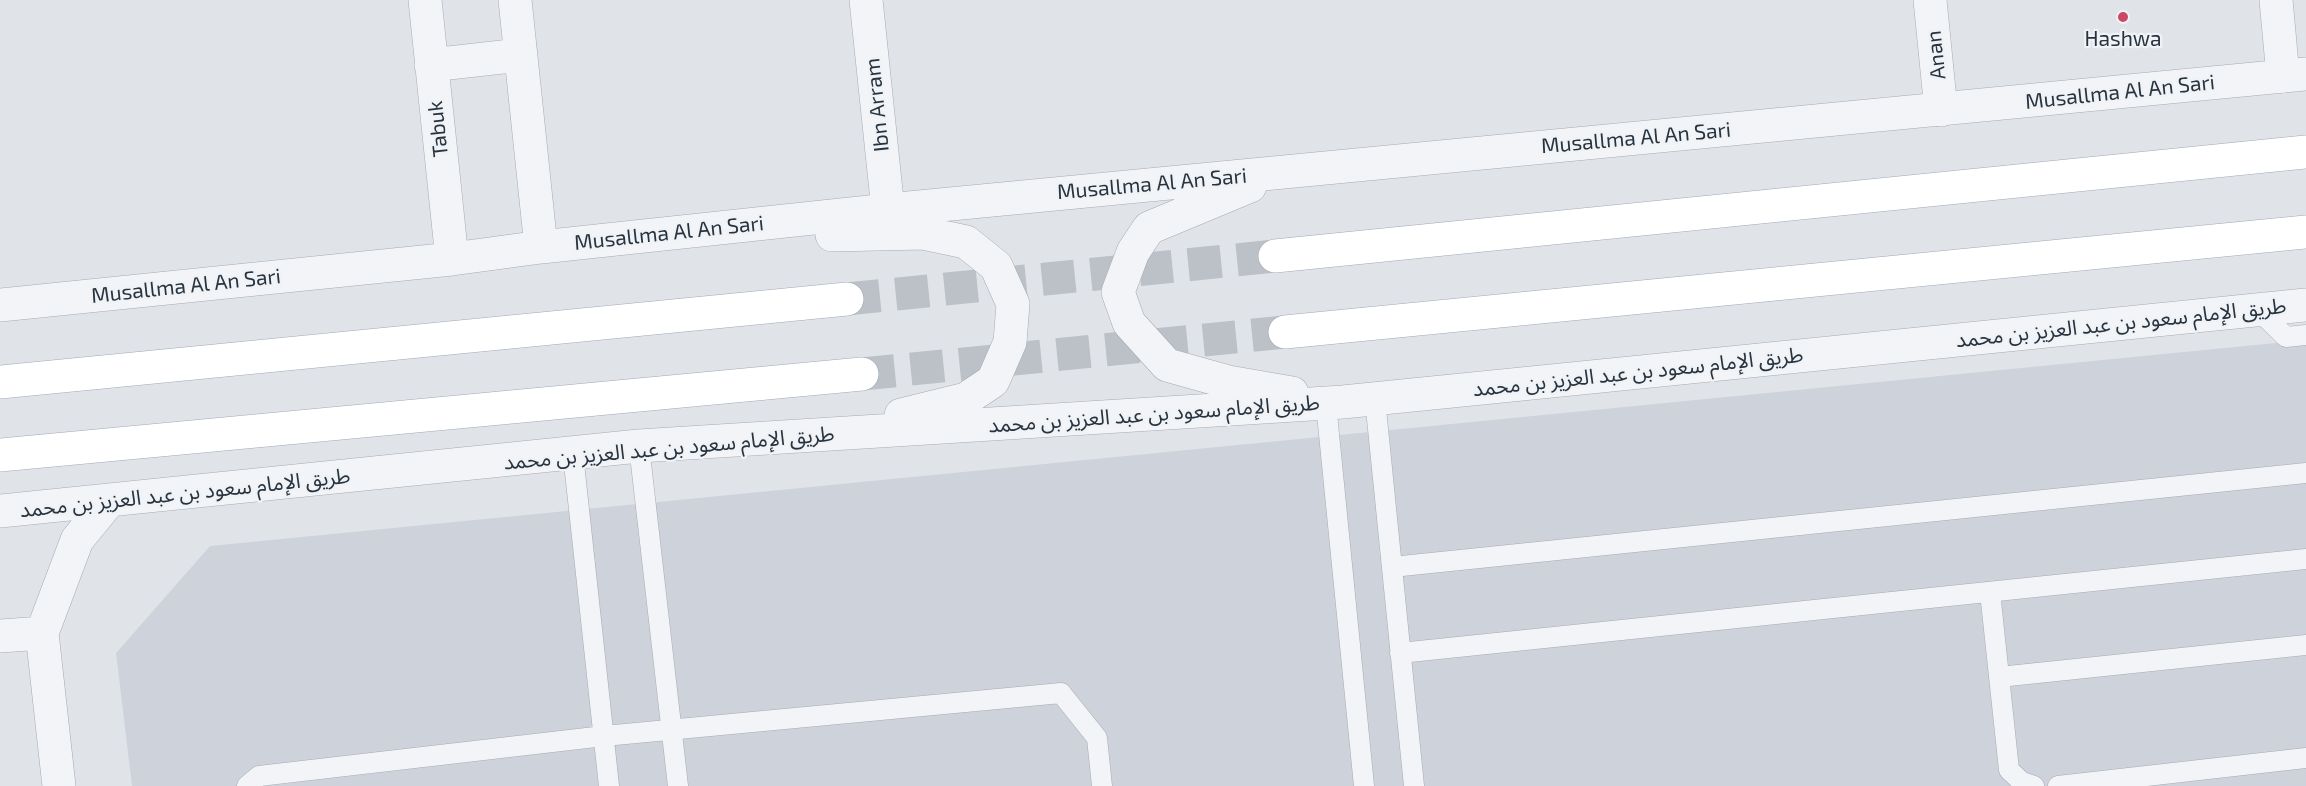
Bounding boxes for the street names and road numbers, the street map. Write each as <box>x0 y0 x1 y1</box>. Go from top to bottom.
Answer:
street label: Anan <box>1921 29 1951 81</box>
street label: Ibn Arram <box>860 57 894 153</box>
street label: Musallma Al An Sari <box>2024 70 2216 114</box>
street label: Tabuk <box>423 100 453 158</box>
street label: Musallma Al An Sari <box>1540 117 1732 159</box>
street label: Musallma Al An Sari <box>1056 163 1248 205</box>
street label: Musallma Al An Sari <box>573 211 765 255</box>
street label: Musallma Al An Sari <box>90 264 282 308</box>
street label: طريق الإمام سعود بن عبد العزيز بن محمد <box>1955 293 2287 353</box>
street label: طريق الإمام سعود بن عبد العزيز بن محمد <box>1472 342 1804 402</box>
street label: طريق الإمام سعود بن عبد العزيز بن محمد <box>987 390 1321 438</box>
street label: طريق الإمام سعود بن عبد العزيز بن محمد <box>502 421 836 475</box>
street label: طريق الإمام سعود بن عبد العزيز بن محمد <box>19 463 351 523</box>

